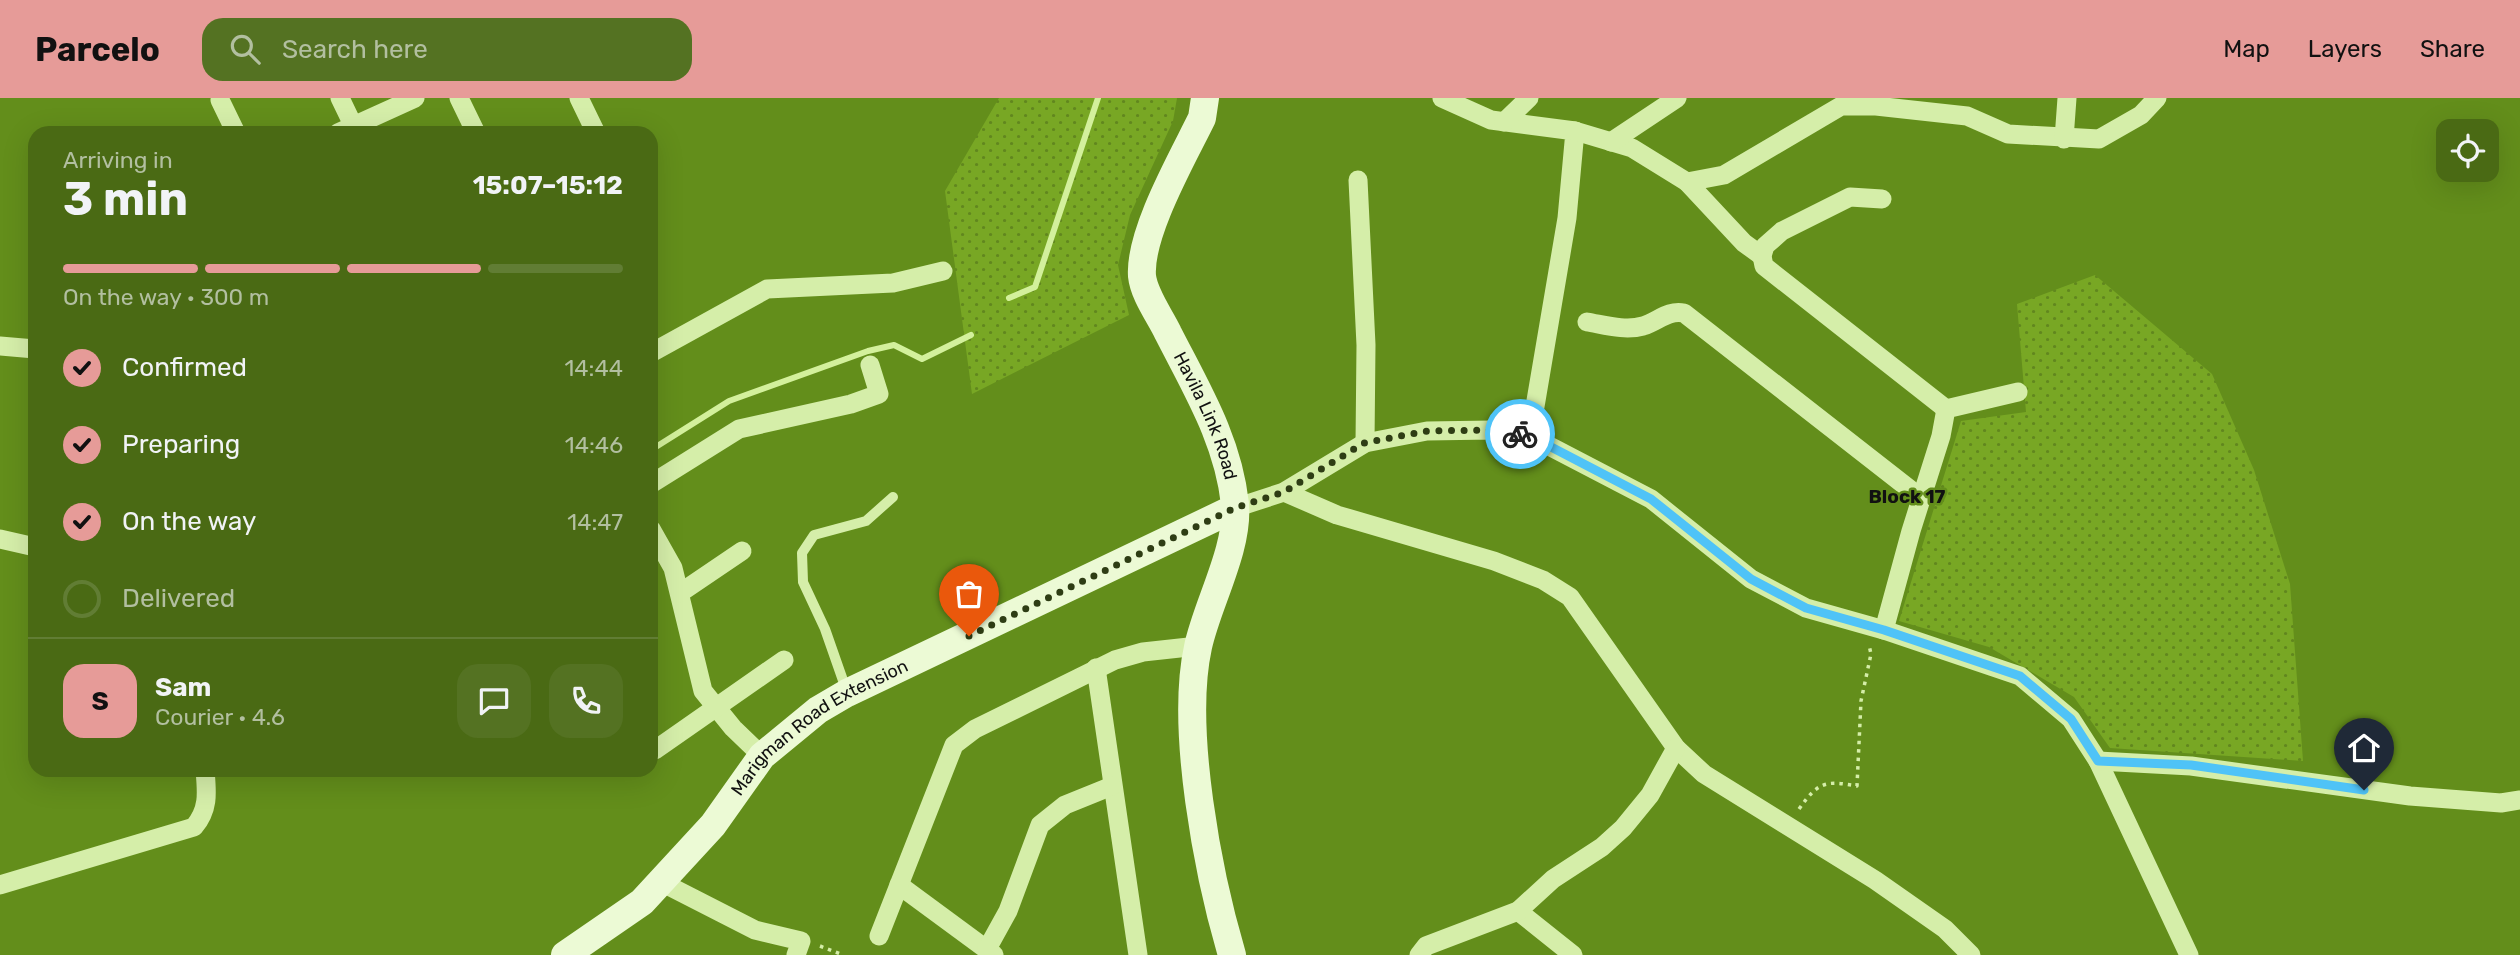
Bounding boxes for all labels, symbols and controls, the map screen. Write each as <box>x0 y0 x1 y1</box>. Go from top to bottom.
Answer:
search box <box>202 18 692 81</box>
text: Parcelo <box>35 30 160 69</box>
icon: search <box>226 30 264 68</box>
text: Search here <box>282 34 428 65</box>
text: Map <box>2223 35 2270 63</box>
text: Layers <box>2308 35 2382 63</box>
text: Share <box>2420 35 2485 63</box>
map controls <box>2436 119 2499 182</box>
button: locate <box>2436 119 2499 182</box>
text: Arriving in <box>63 146 173 174</box>
text: 15:07–15:12 <box>473 170 623 201</box>
text: 3 min <box>63 172 188 227</box>
text: On the way · 300 m <box>63 283 269 311</box>
street label: Havila Link Road <box>1169 348 1242 482</box>
icon: check <box>63 349 101 387</box>
text: Confirmed <box>122 352 247 383</box>
text: 14:44 <box>564 354 623 382</box>
courier <box>1485 399 1555 469</box>
icon: bike <box>1501 415 1539 453</box>
icon: check <box>63 426 101 464</box>
text: Preparing <box>122 429 240 460</box>
text: 14:46 <box>565 431 623 459</box>
district label: Block 17 <box>1868 485 1946 508</box>
icon: check <box>63 503 101 541</box>
text: On the way <box>122 506 256 537</box>
text: 14:47 <box>567 508 623 536</box>
pin <box>939 564 999 636</box>
icon: bag <box>950 575 988 613</box>
text: Delivered <box>122 583 235 614</box>
street label: Marigman Road Extension <box>726 655 911 800</box>
button: chat <box>457 664 531 738</box>
button: phone <box>549 664 623 738</box>
text: Sam <box>155 672 211 703</box>
text: S <box>91 686 109 717</box>
text: Courier · 4.6 <box>155 703 285 731</box>
pin <box>2334 718 2394 790</box>
icon: home <box>2345 729 2383 767</box>

